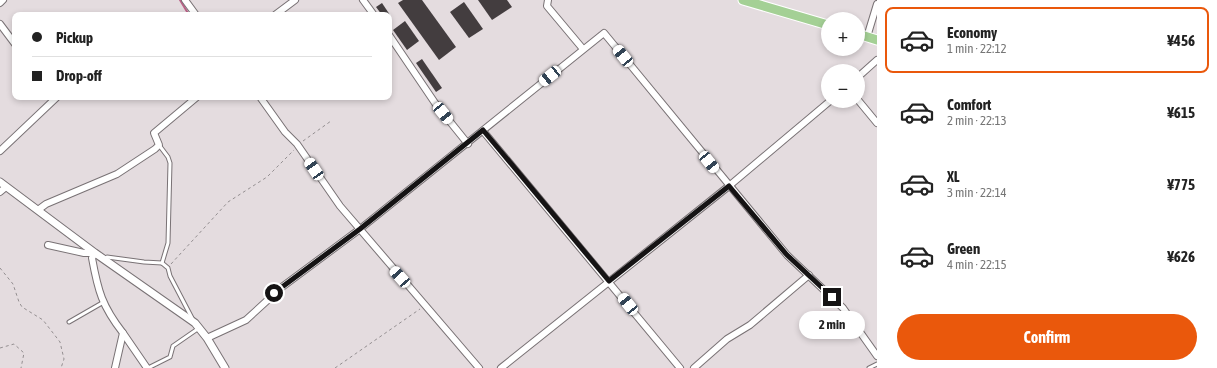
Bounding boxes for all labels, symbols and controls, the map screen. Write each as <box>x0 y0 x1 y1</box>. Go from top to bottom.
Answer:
map controls <box>821 12 865 108</box>
button: + <box>821 12 865 56</box>
icon: car <box>899 22 935 58</box>
text: Economy <box>947 24 997 41</box>
text: Pickup <box>56 29 93 46</box>
text: ¥456 <box>1167 32 1195 49</box>
text: 1 min · 22:12 <box>947 41 1007 56</box>
car <box>611 43 635 69</box>
car <box>537 64 563 88</box>
button: − <box>821 64 865 108</box>
text: Drop-off <box>56 67 102 84</box>
icon: car <box>899 94 935 130</box>
text: Comfort <box>947 96 991 113</box>
car <box>431 100 455 126</box>
text: ¥615 <box>1167 104 1195 121</box>
text: 2 min · 22:13 <box>947 113 1007 128</box>
car <box>697 149 721 175</box>
car <box>302 156 326 182</box>
icon: car <box>899 166 935 202</box>
text: XL <box>947 168 960 185</box>
text: ¥775 <box>1167 176 1195 193</box>
text: 3 min · 22:14 <box>947 185 1007 200</box>
icon: car <box>899 238 935 274</box>
text: Green <box>947 240 980 257</box>
text: ¥626 <box>1167 248 1195 265</box>
text: 4 min · 22:15 <box>947 257 1007 272</box>
car <box>388 264 412 290</box>
route start <box>265 284 283 302</box>
route end <box>823 288 841 306</box>
car <box>616 291 640 317</box>
callout: 2 min <box>799 311 865 339</box>
button: Confirm <box>897 314 1197 360</box>
text: 2 min <box>819 317 845 332</box>

